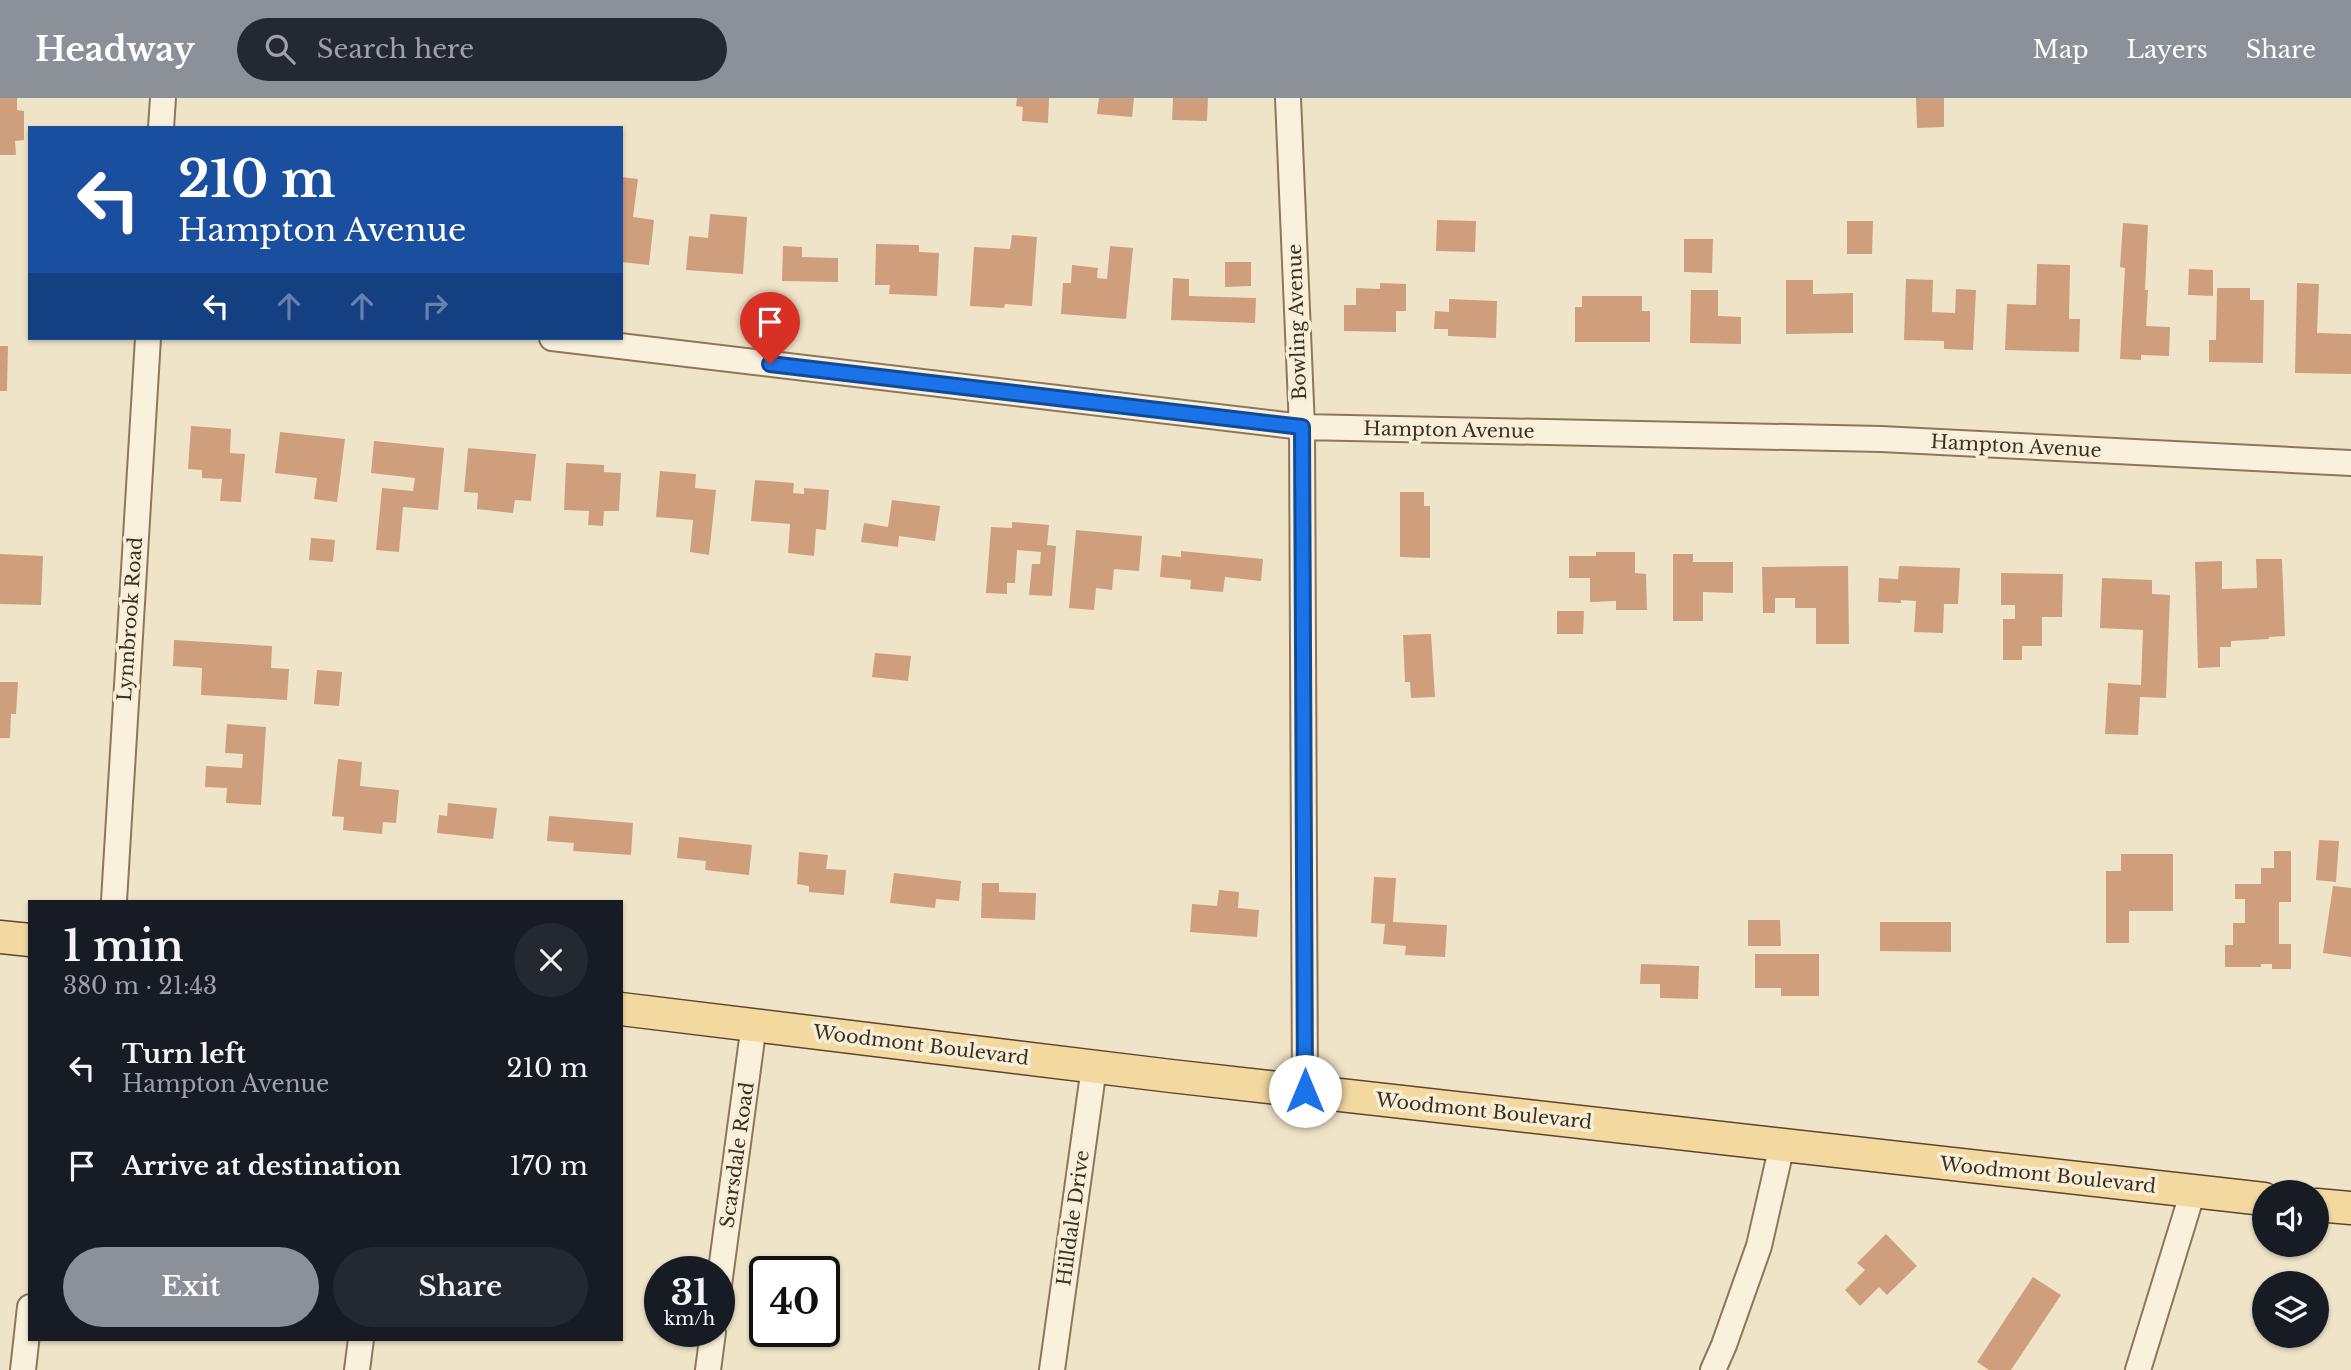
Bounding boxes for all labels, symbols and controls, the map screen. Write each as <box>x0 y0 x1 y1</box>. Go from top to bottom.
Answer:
search box <box>237 18 727 81</box>
text: Headway <box>35 29 195 70</box>
icon: search <box>261 30 299 68</box>
text: Search here <box>317 33 474 65</box>
text: Map <box>2033 35 2089 64</box>
text: Layers <box>2127 35 2208 64</box>
text: Share <box>2246 35 2316 64</box>
text: 210 m <box>178 149 336 210</box>
icon: left <box>63 154 154 245</box>
text: Hampton Avenue <box>178 210 466 250</box>
street label: Bowling Avenue <box>1283 243 1311 401</box>
icon: left <box>197 287 235 325</box>
icon: ahead <box>270 287 308 325</box>
icon: ahead <box>343 287 381 325</box>
icon: right <box>416 287 454 325</box>
pin <box>740 292 800 364</box>
icon: arrive <box>751 303 789 341</box>
street label: Hampton Avenue <box>1363 417 1535 443</box>
street label: Hampton Avenue <box>1930 430 2102 462</box>
street label: Lynnbrook Road <box>113 536 147 702</box>
text: 1 min <box>63 920 184 972</box>
button: close <box>514 923 588 997</box>
text: 380 m · 21:43 <box>63 972 217 1000</box>
street label: Woodmont Boulevard <box>811 1020 1030 1070</box>
text: Turn left <box>122 1038 246 1070</box>
icon: left <box>63 1049 101 1087</box>
text: 210 m <box>506 1052 588 1084</box>
position arrow <box>1268 1054 1342 1128</box>
text: Hampton Avenue <box>122 1070 329 1098</box>
street label: Scarsdale Road <box>715 1080 759 1229</box>
street label: Woodmont Boulevard <box>1374 1088 1593 1134</box>
icon: arrive <box>63 1147 101 1185</box>
street label: Hilldale Drive <box>1052 1149 1094 1287</box>
text: Arrive at destination <box>122 1150 402 1182</box>
text: 170 m <box>509 1150 588 1182</box>
street label: Woodmont Boulevard <box>1938 1152 2157 1198</box>
map controls <box>2252 1180 2329 1348</box>
button: sound <box>2252 1180 2329 1257</box>
button: Exit <box>63 1247 319 1327</box>
button: Share <box>333 1247 588 1327</box>
speed limit sign: 40 <box>749 1256 840 1347</box>
text: 31 <box>671 1271 708 1314</box>
button: layers <box>2252 1271 2329 1348</box>
text: km/h <box>664 1308 715 1330</box>

